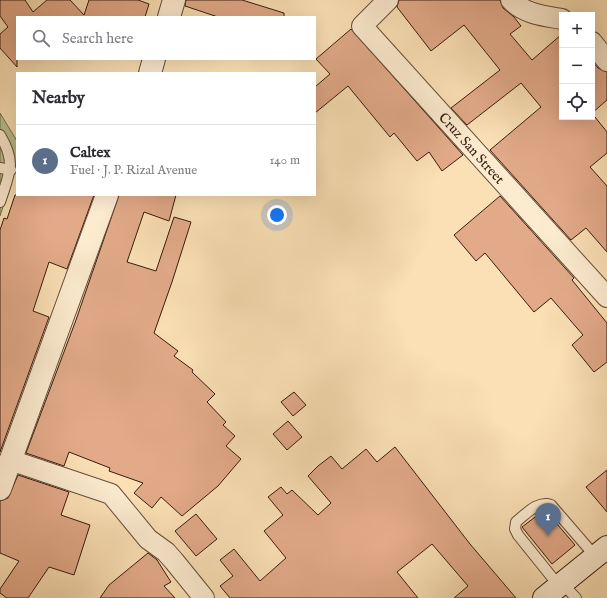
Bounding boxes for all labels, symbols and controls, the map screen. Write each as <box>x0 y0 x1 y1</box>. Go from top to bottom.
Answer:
map controls <box>559 12 595 120</box>
button: + <box>559 12 595 48</box>
search box <box>16 16 316 60</box>
icon: search <box>30 27 52 49</box>
text: Search here <box>62 29 133 48</box>
button: − <box>559 48 595 84</box>
button: locate <box>559 84 595 120</box>
text: Nearby <box>32 88 85 109</box>
street label: Cruz San Street <box>434 109 508 188</box>
text: Caltex <box>70 143 111 162</box>
text: 1 <box>43 152 47 169</box>
text: 140 m <box>270 152 300 169</box>
text: Fuel · J. P. Rizal Avenue <box>70 162 197 179</box>
your location <box>267 205 287 225</box>
pin: 1 <box>535 503 561 536</box>

